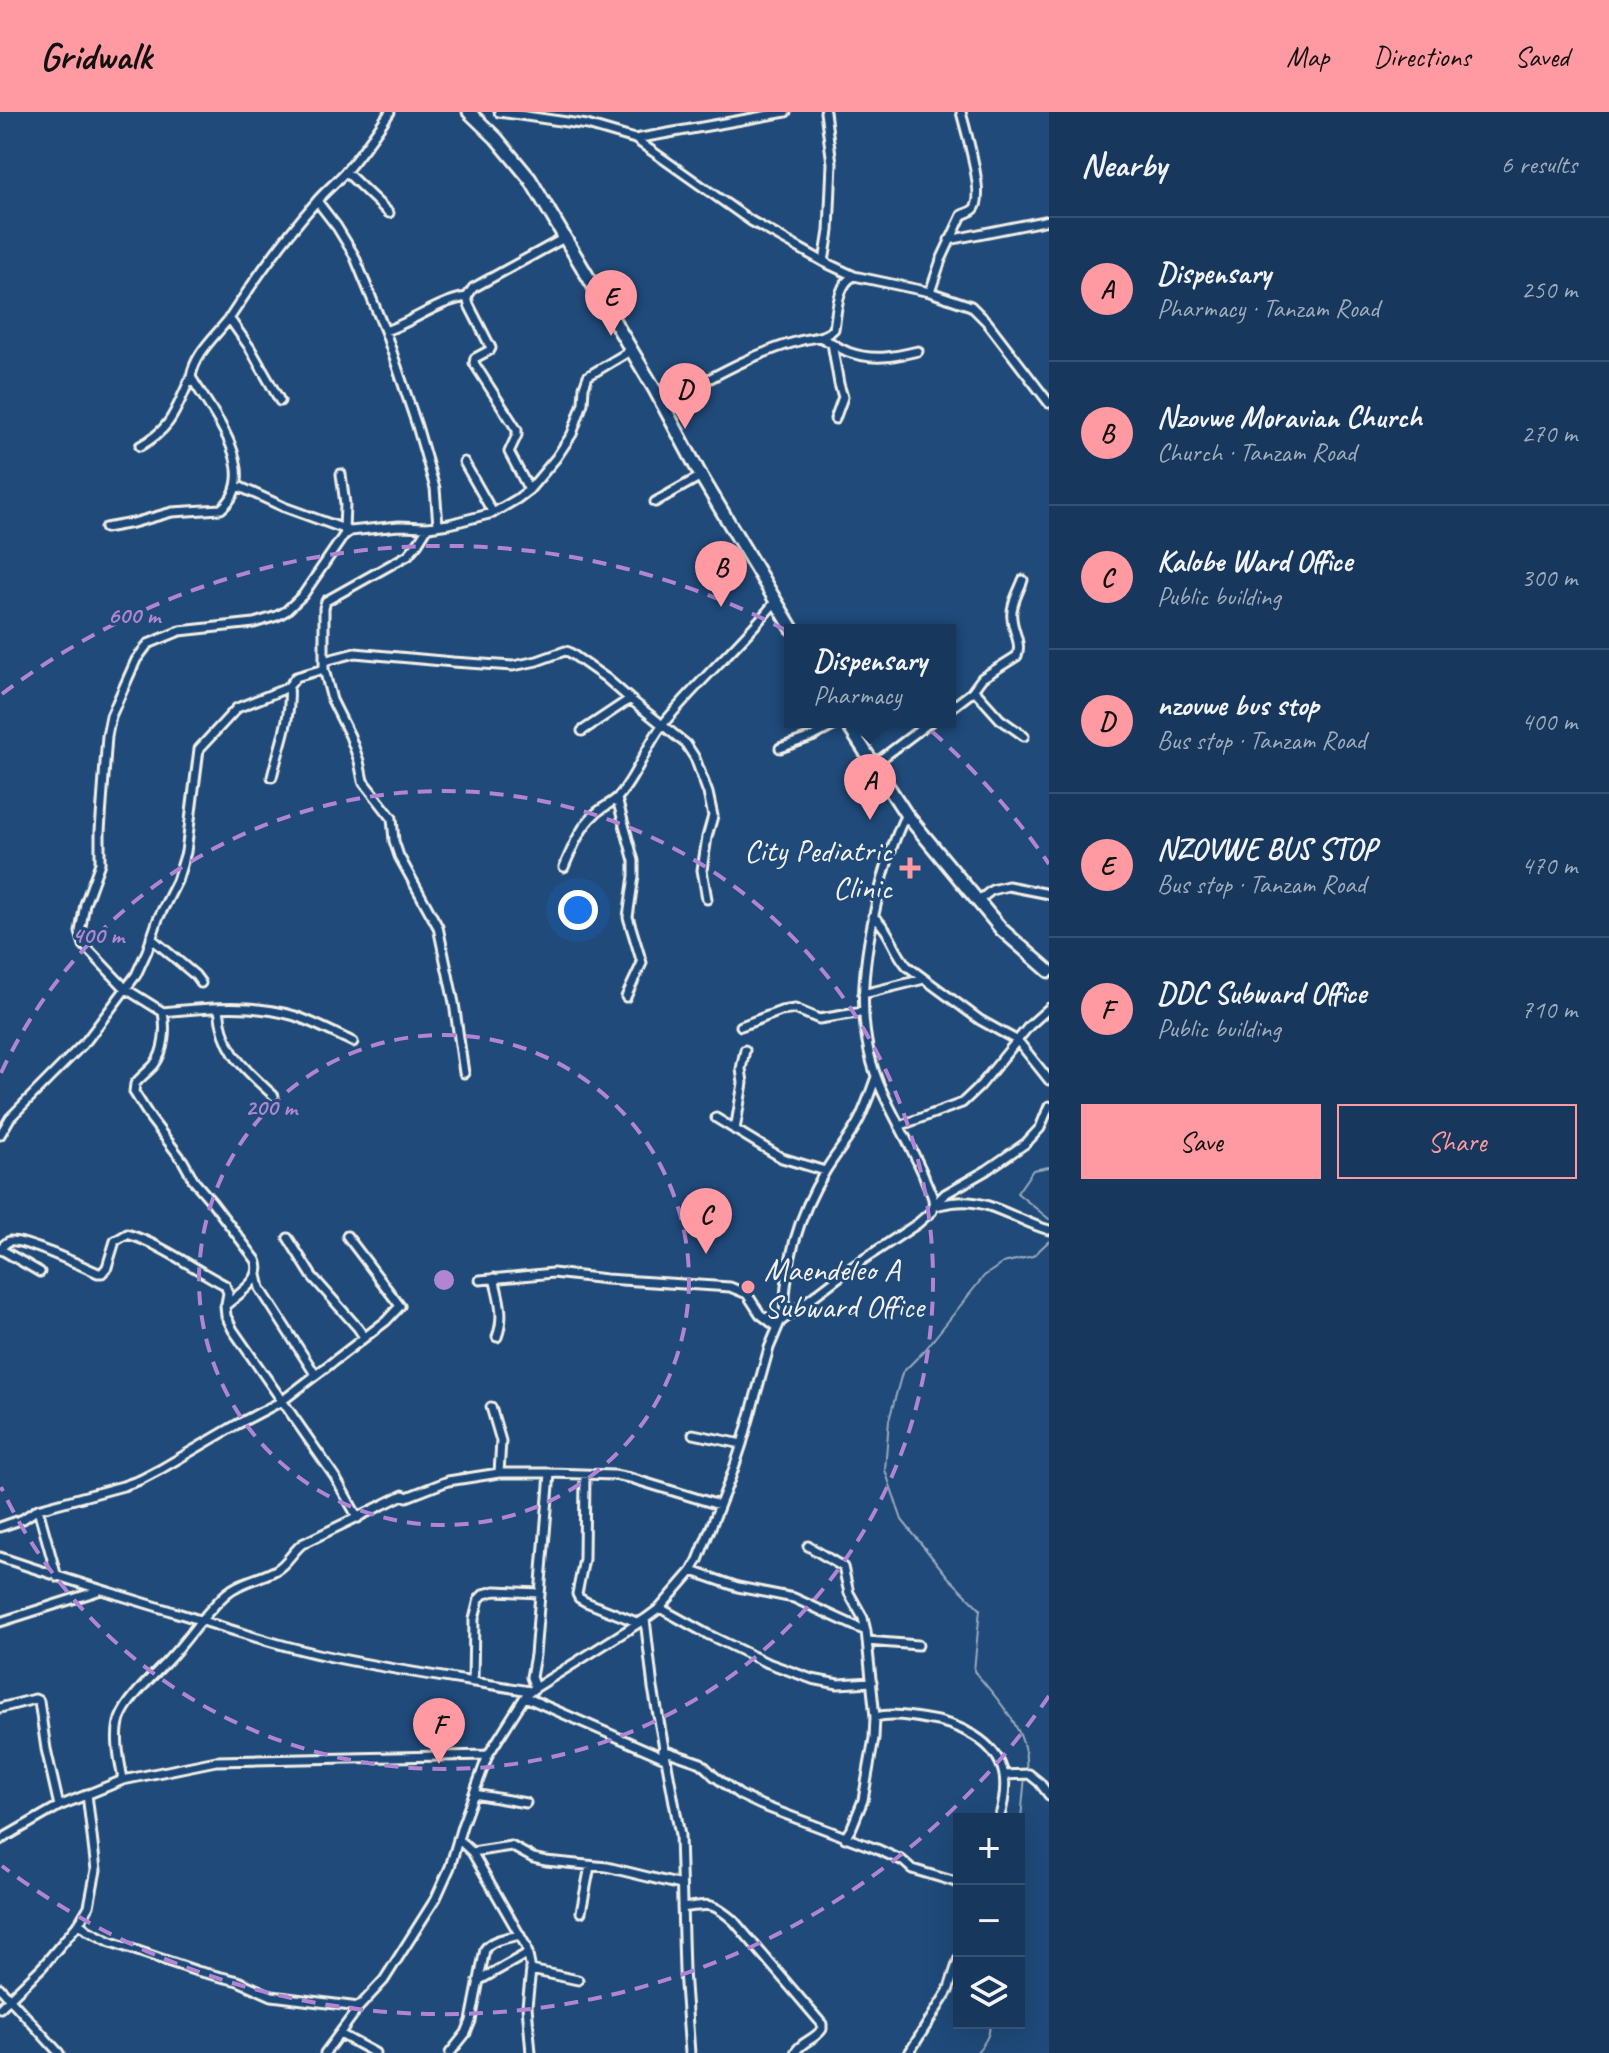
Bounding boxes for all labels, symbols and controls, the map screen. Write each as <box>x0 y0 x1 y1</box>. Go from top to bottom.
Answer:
text: Gridwalk <box>40 33 152 80</box>
text: Map <box>1286 39 1329 74</box>
text: Directions <box>1373 39 1471 74</box>
text: Saved <box>1515 39 1569 74</box>
text: Nearby <box>1081 143 1167 186</box>
text: 6 results <box>1501 148 1577 181</box>
text: Dispensary <box>1157 254 1271 292</box>
pin: E <box>585 270 637 336</box>
text: A <box>1100 273 1114 306</box>
text: 250 m <box>1521 273 1577 306</box>
text: Pharmacy · Tanzam Road <box>1157 292 1379 325</box>
pin: D <box>659 363 711 429</box>
text: Nzovwe Moravian Church <box>1157 398 1422 436</box>
text: B <box>1100 417 1114 450</box>
text: 270 m <box>1521 417 1577 450</box>
text: Church · Tanzam Road <box>1157 436 1356 469</box>
pin: B <box>695 541 747 607</box>
text: Kalobe Ward Office <box>1157 542 1352 580</box>
text: C <box>1101 561 1113 594</box>
text: 300 m <box>1521 561 1577 594</box>
text: Public building <box>1157 580 1280 613</box>
text: 600 m <box>108 600 163 630</box>
popup <box>784 624 956 728</box>
text: Dispensary <box>813 641 927 679</box>
text: Pharmacy <box>813 679 901 712</box>
text: nzovwe bus stop <box>1157 686 1319 724</box>
text: D <box>1099 705 1115 738</box>
text: 400 m <box>1521 705 1577 738</box>
text: Bus stop · Tanzam Road <box>1157 724 1366 757</box>
pin: A <box>844 754 896 820</box>
place label: City Pediatric Clinic <box>744 830 893 908</box>
text: NZOVWE BUS STOP <box>1157 830 1376 868</box>
text: E <box>1100 849 1114 882</box>
text: 470 m <box>1521 849 1577 882</box>
marker: City Pediatric Clinic <box>899 857 921 879</box>
text: Bus stop · Tanzam Road <box>1157 868 1366 901</box>
your location <box>558 890 598 930</box>
text: 400 m <box>72 920 126 950</box>
text: DDC Subward Office <box>1157 974 1366 1012</box>
text: F <box>1101 993 1113 1026</box>
text: 710 m <box>1521 993 1577 1026</box>
text: Public building <box>1157 1012 1280 1045</box>
text: 200 m <box>245 1092 299 1122</box>
button: Save <box>1081 1104 1321 1179</box>
button: Share <box>1337 1104 1577 1179</box>
pin: C <box>680 1188 732 1254</box>
place label: Maendeleo A Subward Office <box>764 1249 927 1327</box>
centre of rings <box>430 1266 458 1294</box>
marker: Maendeleo A Subward Office <box>739 1278 757 1296</box>
pin: F <box>413 1698 465 1764</box>
map controls <box>953 1813 1025 2029</box>
button: + <box>953 1813 1025 1885</box>
button: − <box>953 1885 1025 1957</box>
button: layers <box>953 1957 1025 2029</box>

